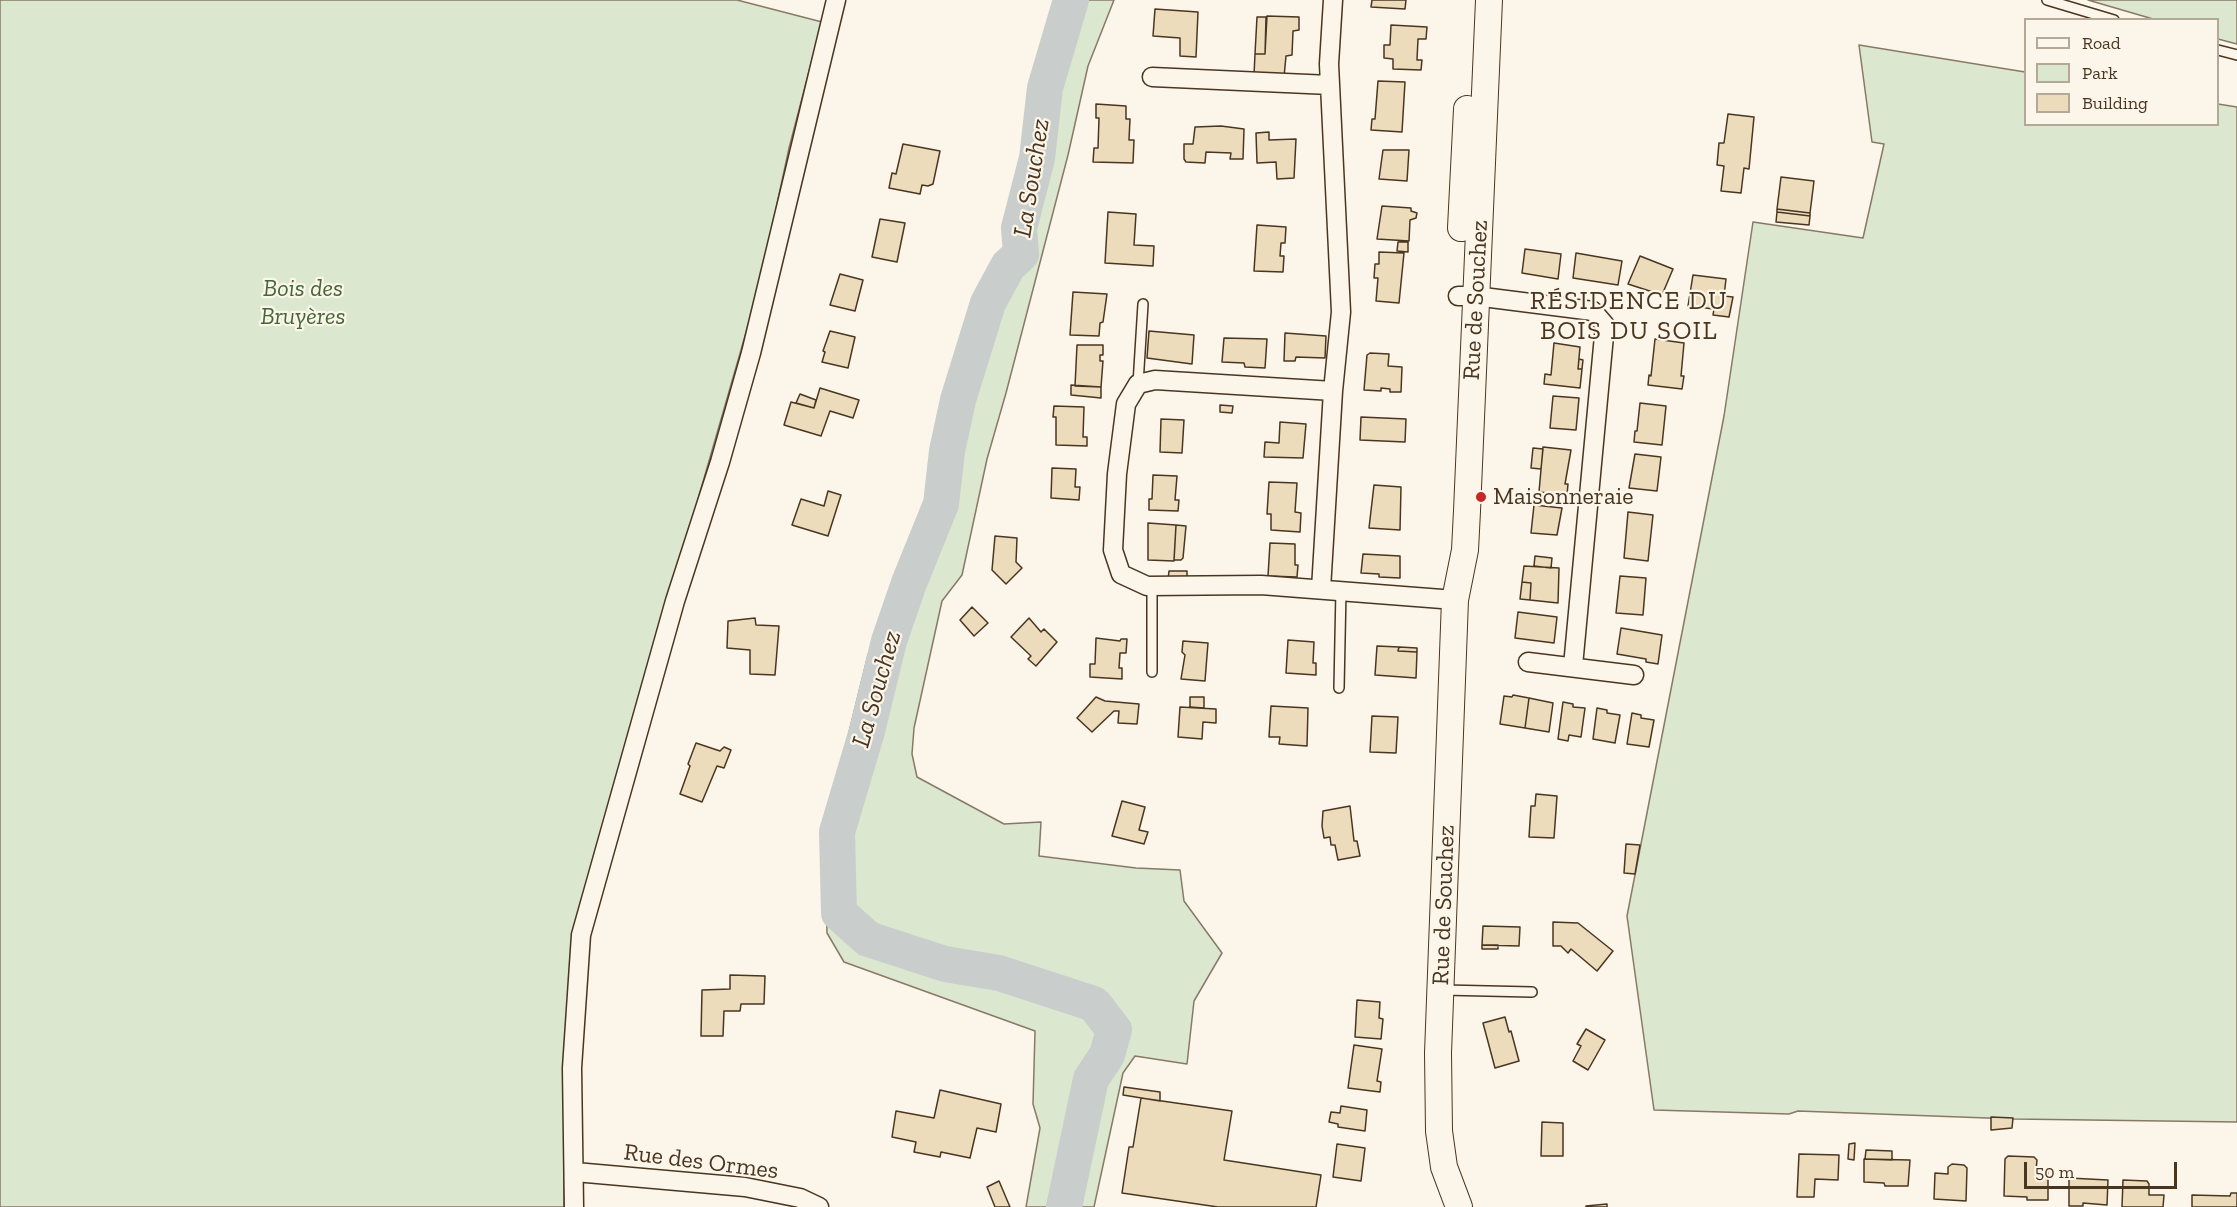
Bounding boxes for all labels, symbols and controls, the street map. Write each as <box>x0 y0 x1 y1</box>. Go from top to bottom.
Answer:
legend <box>2024 18 2219 126</box>
text: Road <box>2082 32 2121 54</box>
text: Park <box>2082 62 2118 84</box>
text: Building <box>2082 92 2148 114</box>
water label: La Souchez <box>1007 116 1057 240</box>
street label: Rue de Souchez <box>1457 219 1495 381</box>
park label: Bois des Bruyères <box>261 275 345 331</box>
district label: RÉSIDENCE DU BOIS DU SOIL <box>1530 286 1728 348</box>
place label: Maisonneraie <box>1493 483 1634 511</box>
marker: Maisonneraie <box>1474 490 1488 504</box>
water label: La Souchez <box>845 627 909 751</box>
street label: Rue de Souchez <box>1427 824 1461 986</box>
street label: Rue des Ormes <box>622 1138 780 1186</box>
scale bar <box>2027 1150 2180 1188</box>
text: 50 m <box>2035 1161 2074 1183</box>

